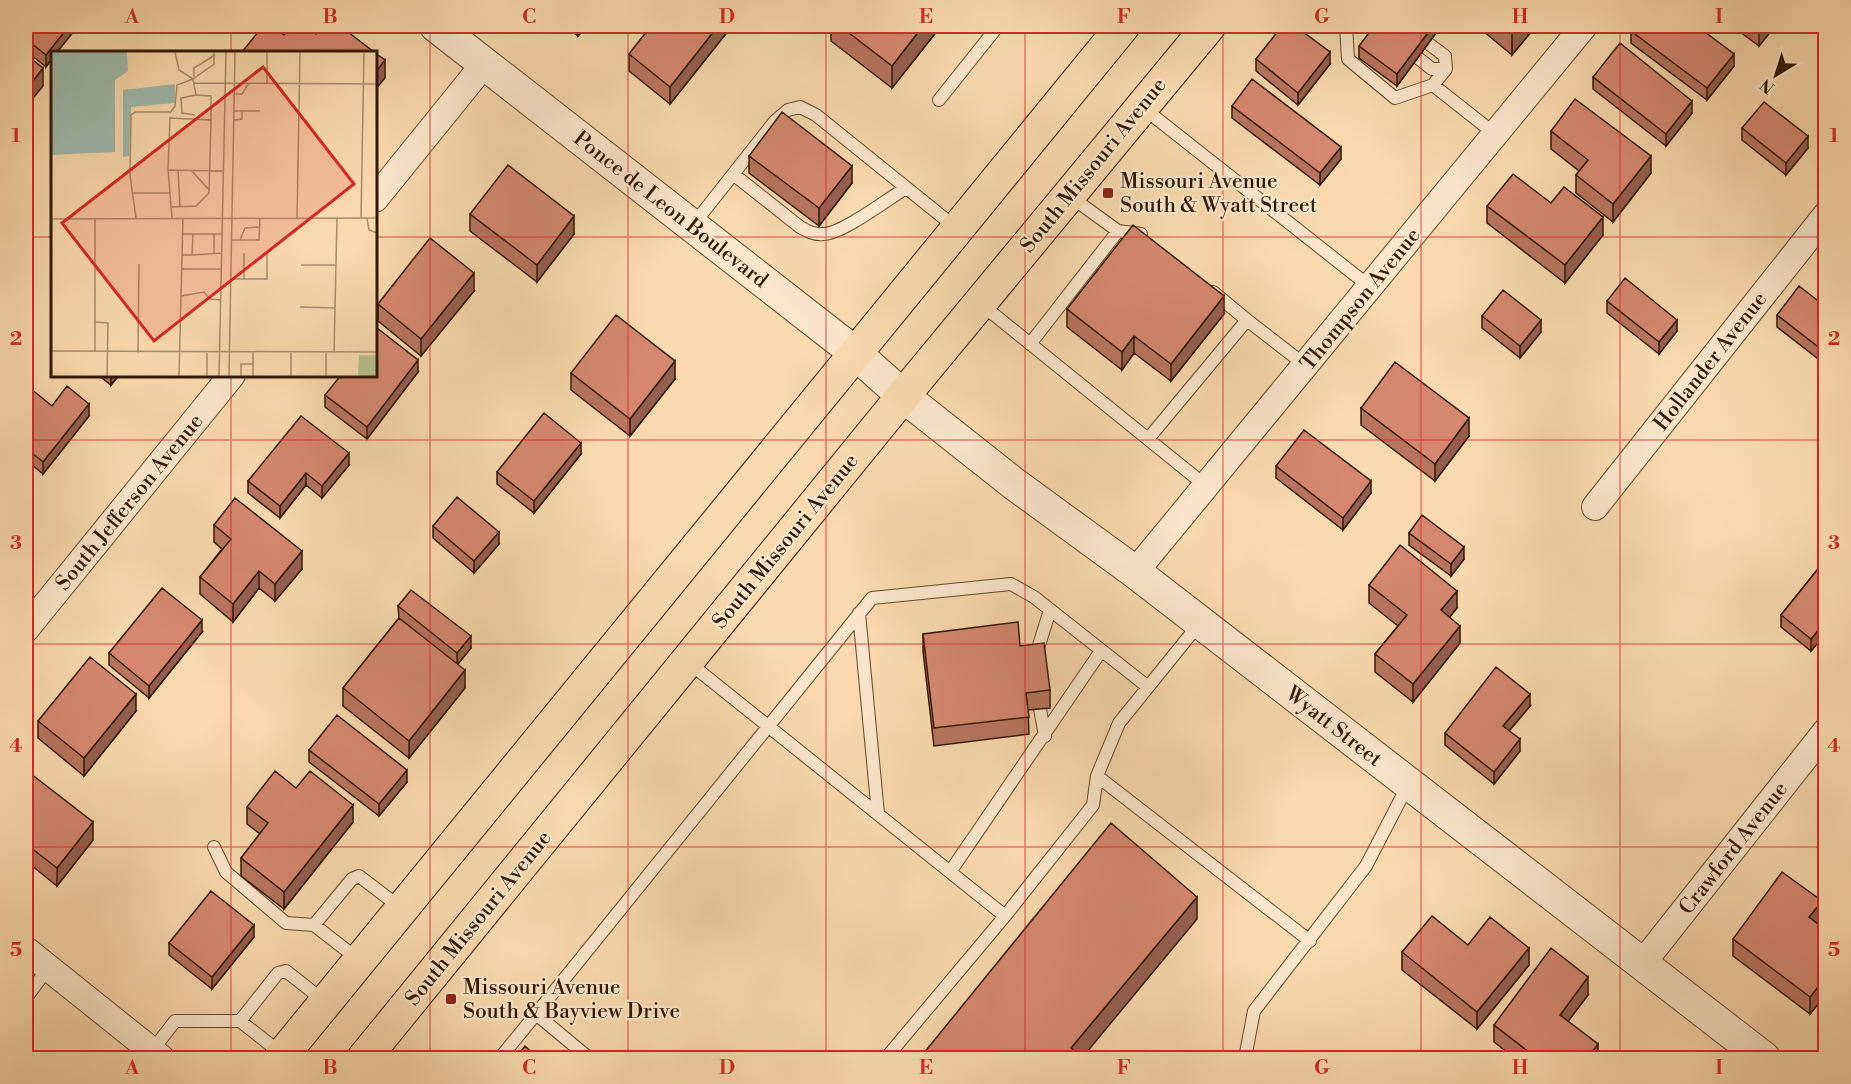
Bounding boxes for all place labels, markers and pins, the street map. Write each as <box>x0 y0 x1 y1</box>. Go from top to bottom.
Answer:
place label: Missouri Avenue South & Wyatt Street <box>1120 169 1318 219</box>
marker: Missouri Avenue South & Wyatt Street <box>1101 186 1115 200</box>
place label: Missouri Avenue South & Bayview Drive <box>463 975 680 1025</box>
marker: Missouri Avenue South & Bayview Drive <box>444 992 458 1006</box>

